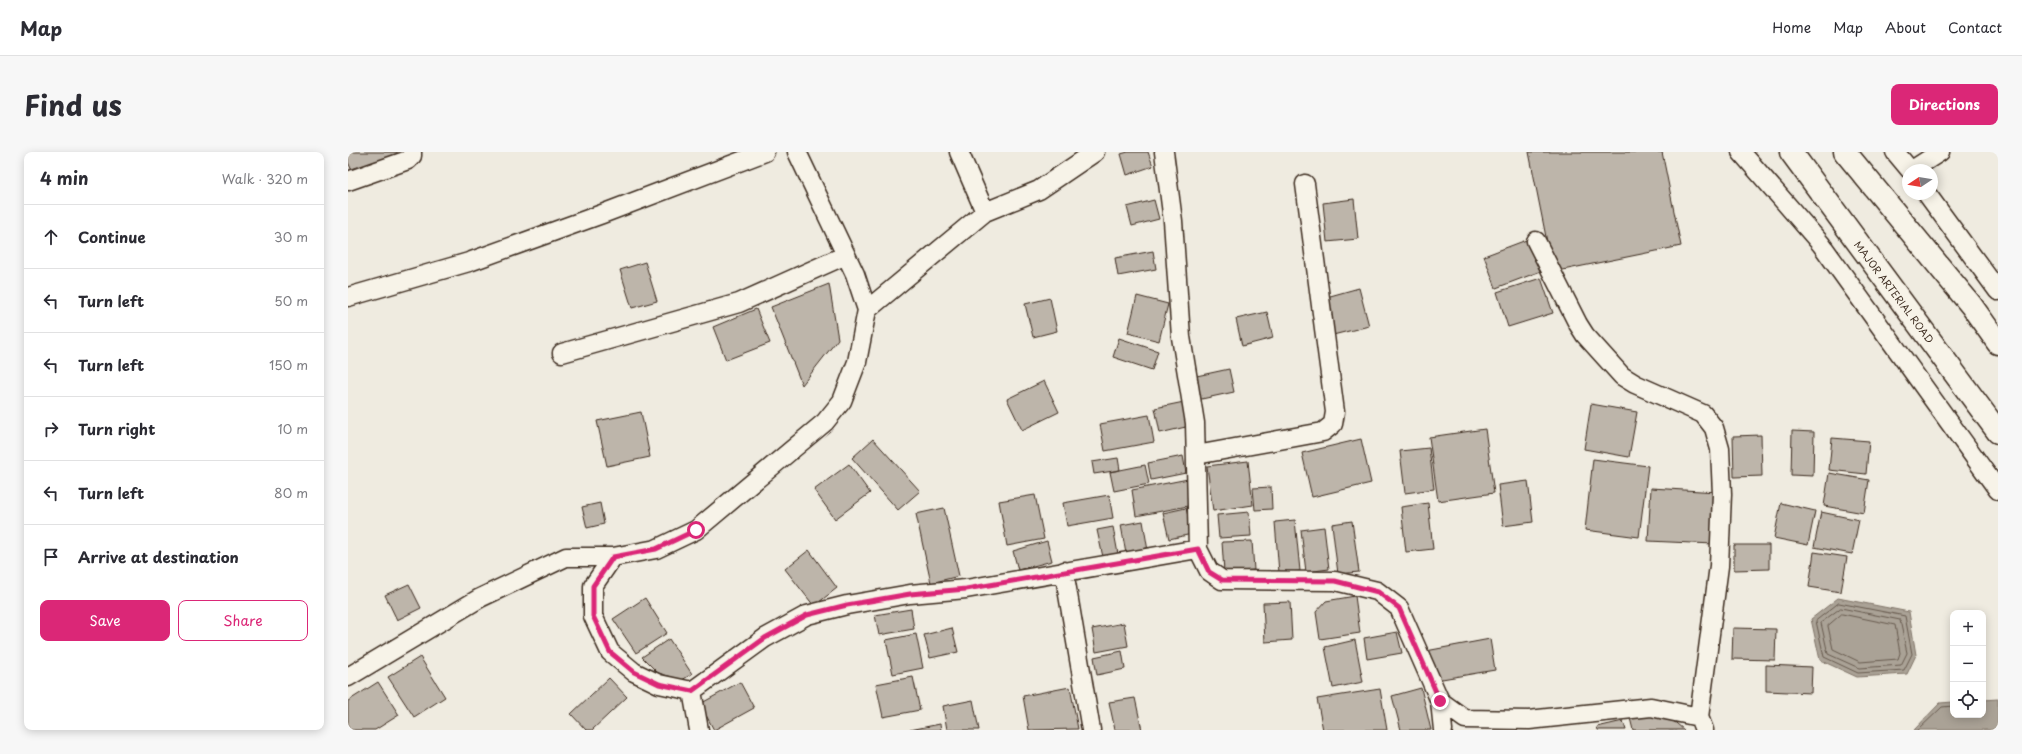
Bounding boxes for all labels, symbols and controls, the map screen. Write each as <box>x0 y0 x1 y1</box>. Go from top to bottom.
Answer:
text: Map <box>20 14 62 42</box>
text: Home <box>1772 17 1811 38</box>
text: Map <box>1833 17 1863 38</box>
text: About <box>1885 17 1926 38</box>
text: Contact <box>1948 17 2002 38</box>
text: Find us <box>24 83 122 126</box>
button: Directions <box>1891 84 1998 125</box>
north arrow <box>1902 164 1938 200</box>
text: 4 min <box>40 165 88 191</box>
text: Walk · 320 m <box>222 169 308 188</box>
text: Continue <box>78 225 146 248</box>
icon: ahead <box>40 226 62 248</box>
text: 30 m <box>274 227 308 246</box>
street label: MAJOR ARTERIAL ROAD <box>1851 238 1938 346</box>
text: Turn left <box>78 289 144 312</box>
icon: left <box>40 290 62 312</box>
text: 50 m <box>274 291 308 310</box>
text: Turn left <box>78 353 144 376</box>
icon: left <box>40 354 62 376</box>
text: 150 m <box>269 355 308 374</box>
text: Turn right <box>78 417 155 440</box>
icon: right <box>40 418 62 440</box>
text: 10 m <box>278 419 308 438</box>
text: Turn left <box>78 481 144 504</box>
icon: left <box>40 482 62 504</box>
text: 80 m <box>274 483 308 502</box>
route start <box>687 521 705 539</box>
text: Arrive at destination <box>78 545 239 568</box>
icon: arrive <box>40 546 62 568</box>
button: Save <box>40 600 170 641</box>
button: Share <box>178 600 308 641</box>
map controls <box>1950 610 1986 718</box>
button: + <box>1950 610 1986 646</box>
button: − <box>1950 646 1986 682</box>
button: locate <box>1950 682 1986 718</box>
route end <box>1431 692 1449 710</box>

